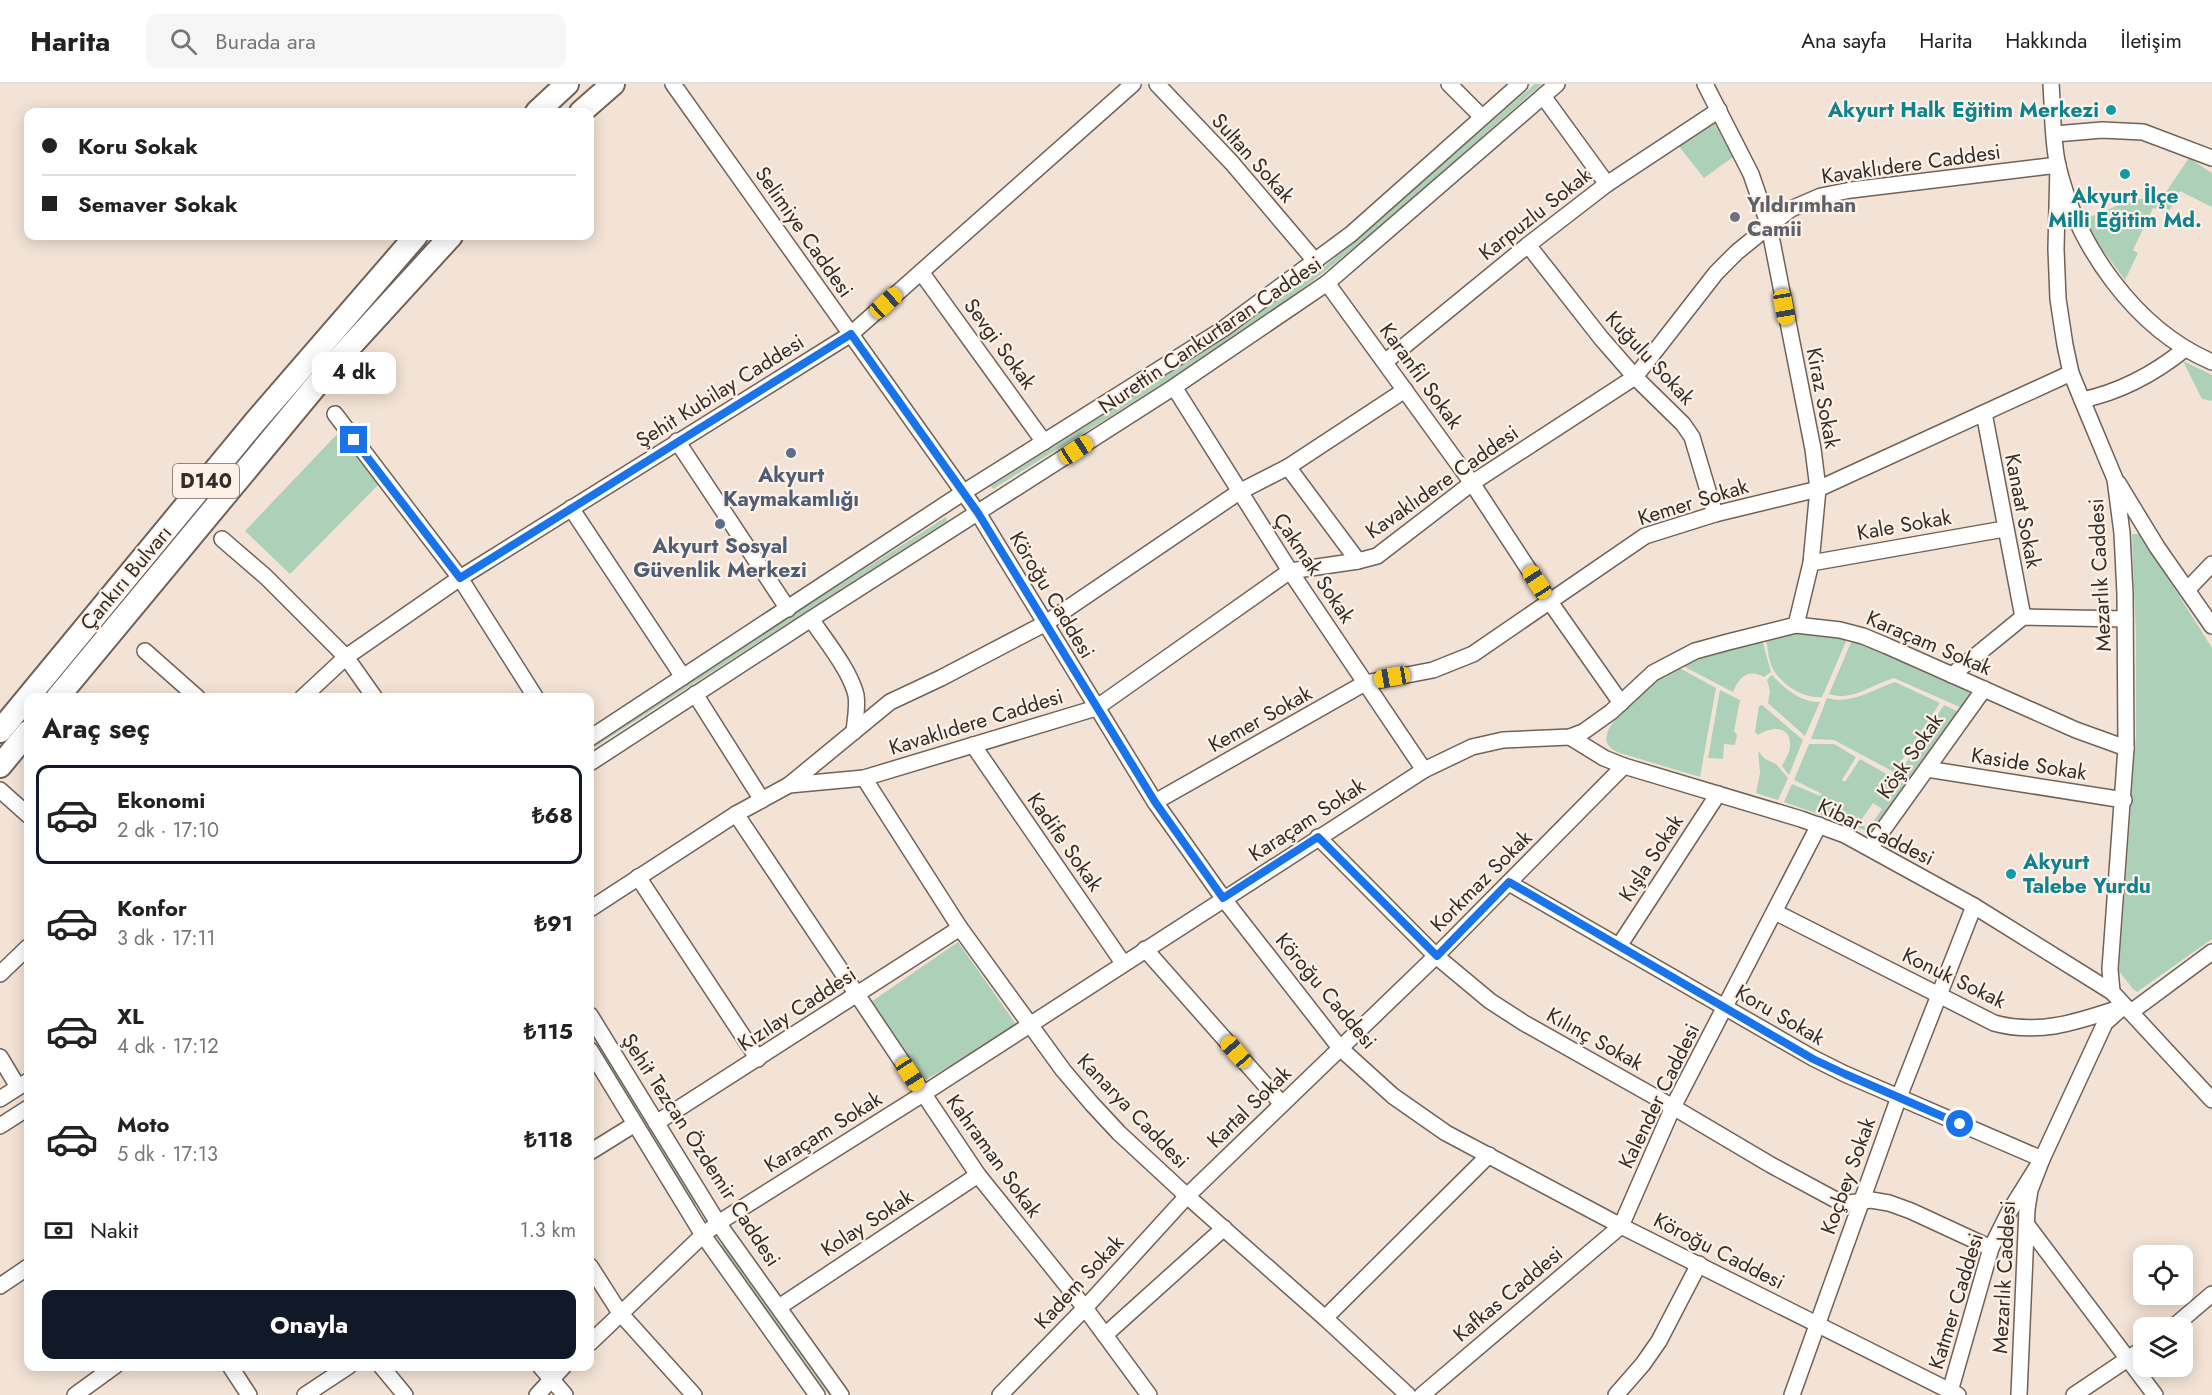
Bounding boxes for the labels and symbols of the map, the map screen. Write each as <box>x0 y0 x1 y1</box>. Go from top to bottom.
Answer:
place label: Akyurt Halk Eğitim Merkezi <box>1827 95 2099 125</box>
marker: Akyurt Halk Eğitim Merkezi <box>2104 103 2118 117</box>
street label: Sultan Sokak <box>1205 107 1302 210</box>
street label: Kavaklıdere Caddesi <box>1819 137 2003 191</box>
street label: Selimiye Caddesi <box>748 160 860 304</box>
street label: Karpuzlu Sokak <box>1472 160 1598 268</box>
marker: Akyurt İlçe Milli Eğitim Md. <box>2118 167 2132 181</box>
place label: Akyurt İlçe Milli Eğitim Md. <box>2048 181 2202 235</box>
place label: Yıldırımhan Camii <box>1746 190 1856 244</box>
marker: Yıldırımhan Camii <box>1728 210 1742 224</box>
street label: Nurettin Cankurtaran Caddesi <box>1092 249 1328 421</box>
car <box>867 284 905 322</box>
car <box>1772 288 1796 326</box>
street label: Sevgi Sokak <box>957 292 1044 396</box>
street label: Kuğulu Sokak <box>1598 304 1702 412</box>
street label: Karanfil Sokak <box>1372 317 1470 436</box>
street label: Şehit Kubilay Caddesi <box>630 327 810 455</box>
street label: Kiraz Sokak <box>1799 345 1848 452</box>
callout: 4 dk <box>312 353 396 395</box>
street label: Kavaklıdere Caddesi <box>1359 418 1525 546</box>
route end <box>340 426 367 453</box>
car <box>1056 433 1096 467</box>
marker: Akyurt Kaymakamlığı <box>784 446 798 460</box>
street label: Kanaat Sokak <box>1997 451 2049 572</box>
place label: Akyurt Kaymakamlığı <box>723 460 859 514</box>
road number: D140 <box>173 464 239 498</box>
street label: Kemer Sokak <box>1634 471 1753 533</box>
street label: Mezarlık Caddesi <box>2081 498 2119 652</box>
street label: Kale Sokak <box>1854 502 1954 548</box>
street label: Çakmak Sokak <box>1266 507 1362 630</box>
marker: Akyurt Sosyal Güvenlik Merkezi <box>713 517 727 531</box>
street label: Çankırı Bulvarı <box>73 519 179 637</box>
street label: Köroğu Caddesi <box>1002 526 1102 664</box>
place label: Akyurt Sosyal Güvenlik Merkezi <box>633 531 807 585</box>
car <box>1520 562 1554 602</box>
street label: Karaçam Sokak <box>1862 603 1997 683</box>
car <box>1373 665 1411 689</box>
street label: Kemer Sokak <box>1203 678 1318 760</box>
street label: Kavaklıdere Caddesi <box>885 681 1067 763</box>
street label: Köşk Sokak <box>1870 707 1951 805</box>
street label: Kaside Sokak <box>1969 740 2090 788</box>
street label: Karaçam Sokak <box>1243 771 1372 869</box>
street label: Kadife Sokak <box>1020 787 1110 898</box>
street label: Kibar Caddesi <box>1813 791 1939 873</box>
street label: Kışla Sokak <box>1612 808 1691 908</box>
street label: Korkmaz Sokak <box>1423 823 1539 939</box>
place label: Akyurt Talebe Yurdu <box>2022 847 2151 901</box>
marker: Akyurt Talebe Yurdu <box>2004 867 2018 881</box>
street label: Köroğu Caddesi <box>1268 926 1384 1056</box>
street label: Konuk Sokak <box>1897 940 2012 1016</box>
street label: Kızılay Caddesi <box>732 959 862 1059</box>
street label: Koru Sokak <box>1730 977 1831 1053</box>
street label: Kılınç Sokak <box>1541 1000 1650 1078</box>
street label: Kalender Caddesi <box>1611 1018 1707 1174</box>
street label: Şehit Tezcan Özdemir Caddesi <box>614 1027 788 1273</box>
car <box>1217 1033 1255 1071</box>
street label: Kanarya Caddesi <box>1070 1047 1196 1175</box>
car <box>893 1054 927 1094</box>
street label: Kartal Sokak <box>1200 1059 1298 1155</box>
street label: Karaçam Sokak <box>758 1083 888 1180</box>
street label: Kahraman Sokak <box>939 1088 1049 1224</box>
route start <box>1946 1110 1973 1137</box>
street label: Koçbey Sokak <box>1813 1113 1883 1239</box>
street label: Kolay Sokak <box>815 1182 920 1264</box>
street label: Mezarlık Caddesi <box>1985 1200 2023 1354</box>
street label: Köroğu Caddesi <box>1648 1205 1790 1297</box>
street label: Kadem Sokak <box>1027 1228 1131 1336</box>
street label: Katmer Caddesi <box>1921 1229 1991 1373</box>
street label: Kafkas Caddesi <box>1447 1239 1569 1349</box>

